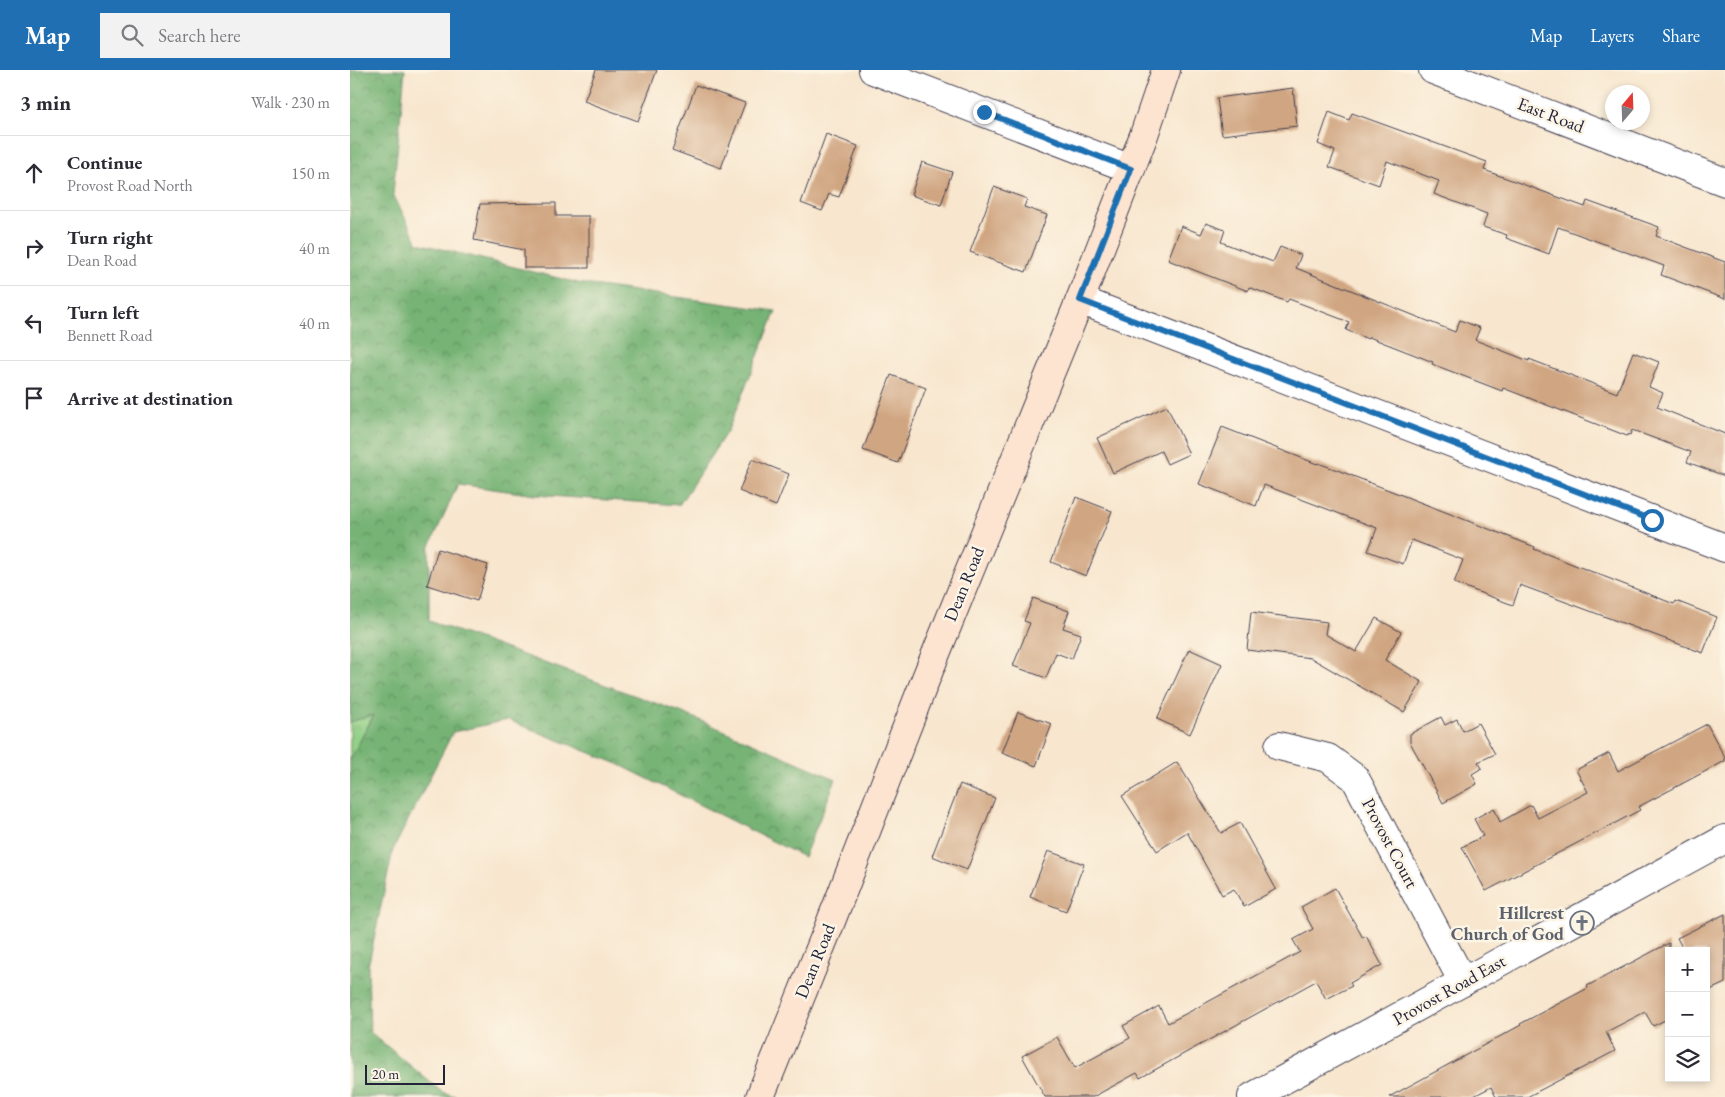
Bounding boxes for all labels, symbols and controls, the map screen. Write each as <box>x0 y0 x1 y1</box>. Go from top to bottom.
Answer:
search box <box>100 13 450 58</box>
text: Map <box>25 20 70 51</box>
icon: search <box>118 21 146 49</box>
text: Search here <box>158 23 241 48</box>
text: Map <box>1530 24 1562 47</box>
text: Layers <box>1590 24 1634 47</box>
text: Share <box>1662 24 1700 47</box>
north arrow <box>1605 85 1650 130</box>
text: 3 min <box>20 89 71 116</box>
street label: East Road <box>1515 91 1589 138</box>
text: Walk · 230 m <box>251 92 330 113</box>
route end <box>973 101 996 124</box>
text: Continue <box>67 150 142 175</box>
icon: ahead <box>20 159 48 187</box>
text: 150 m <box>291 163 330 184</box>
text: Provost Road North <box>67 175 193 196</box>
text: Turn right <box>67 225 153 250</box>
icon: right <box>20 234 48 262</box>
text: 40 m <box>299 238 330 259</box>
text: Dean Road <box>67 250 137 271</box>
text: Turn left <box>67 300 139 325</box>
icon: left <box>20 309 48 337</box>
text: 40 m <box>299 313 330 334</box>
text: Bennett Road <box>67 325 153 346</box>
icon: arrive <box>20 384 48 412</box>
text: Arrive at destination <box>67 386 233 411</box>
route start <box>1641 509 1664 532</box>
street label: Dean Road <box>938 542 989 625</box>
street label: Provost Court <box>1357 794 1424 892</box>
place label: Hillcrest Church of God <box>1451 901 1564 945</box>
church icon: Hillcrest Church of God <box>1569 910 1595 936</box>
street label: Dean Road <box>789 919 840 1002</box>
map controls <box>1665 947 1710 1082</box>
button: + <box>1665 947 1710 992</box>
street label: Provost Road East <box>1388 949 1510 1030</box>
button: − <box>1665 992 1710 1037</box>
button: layers <box>1665 1037 1710 1082</box>
scale bar <box>365 1062 445 1085</box>
text: 20 m <box>372 1065 399 1083</box>

